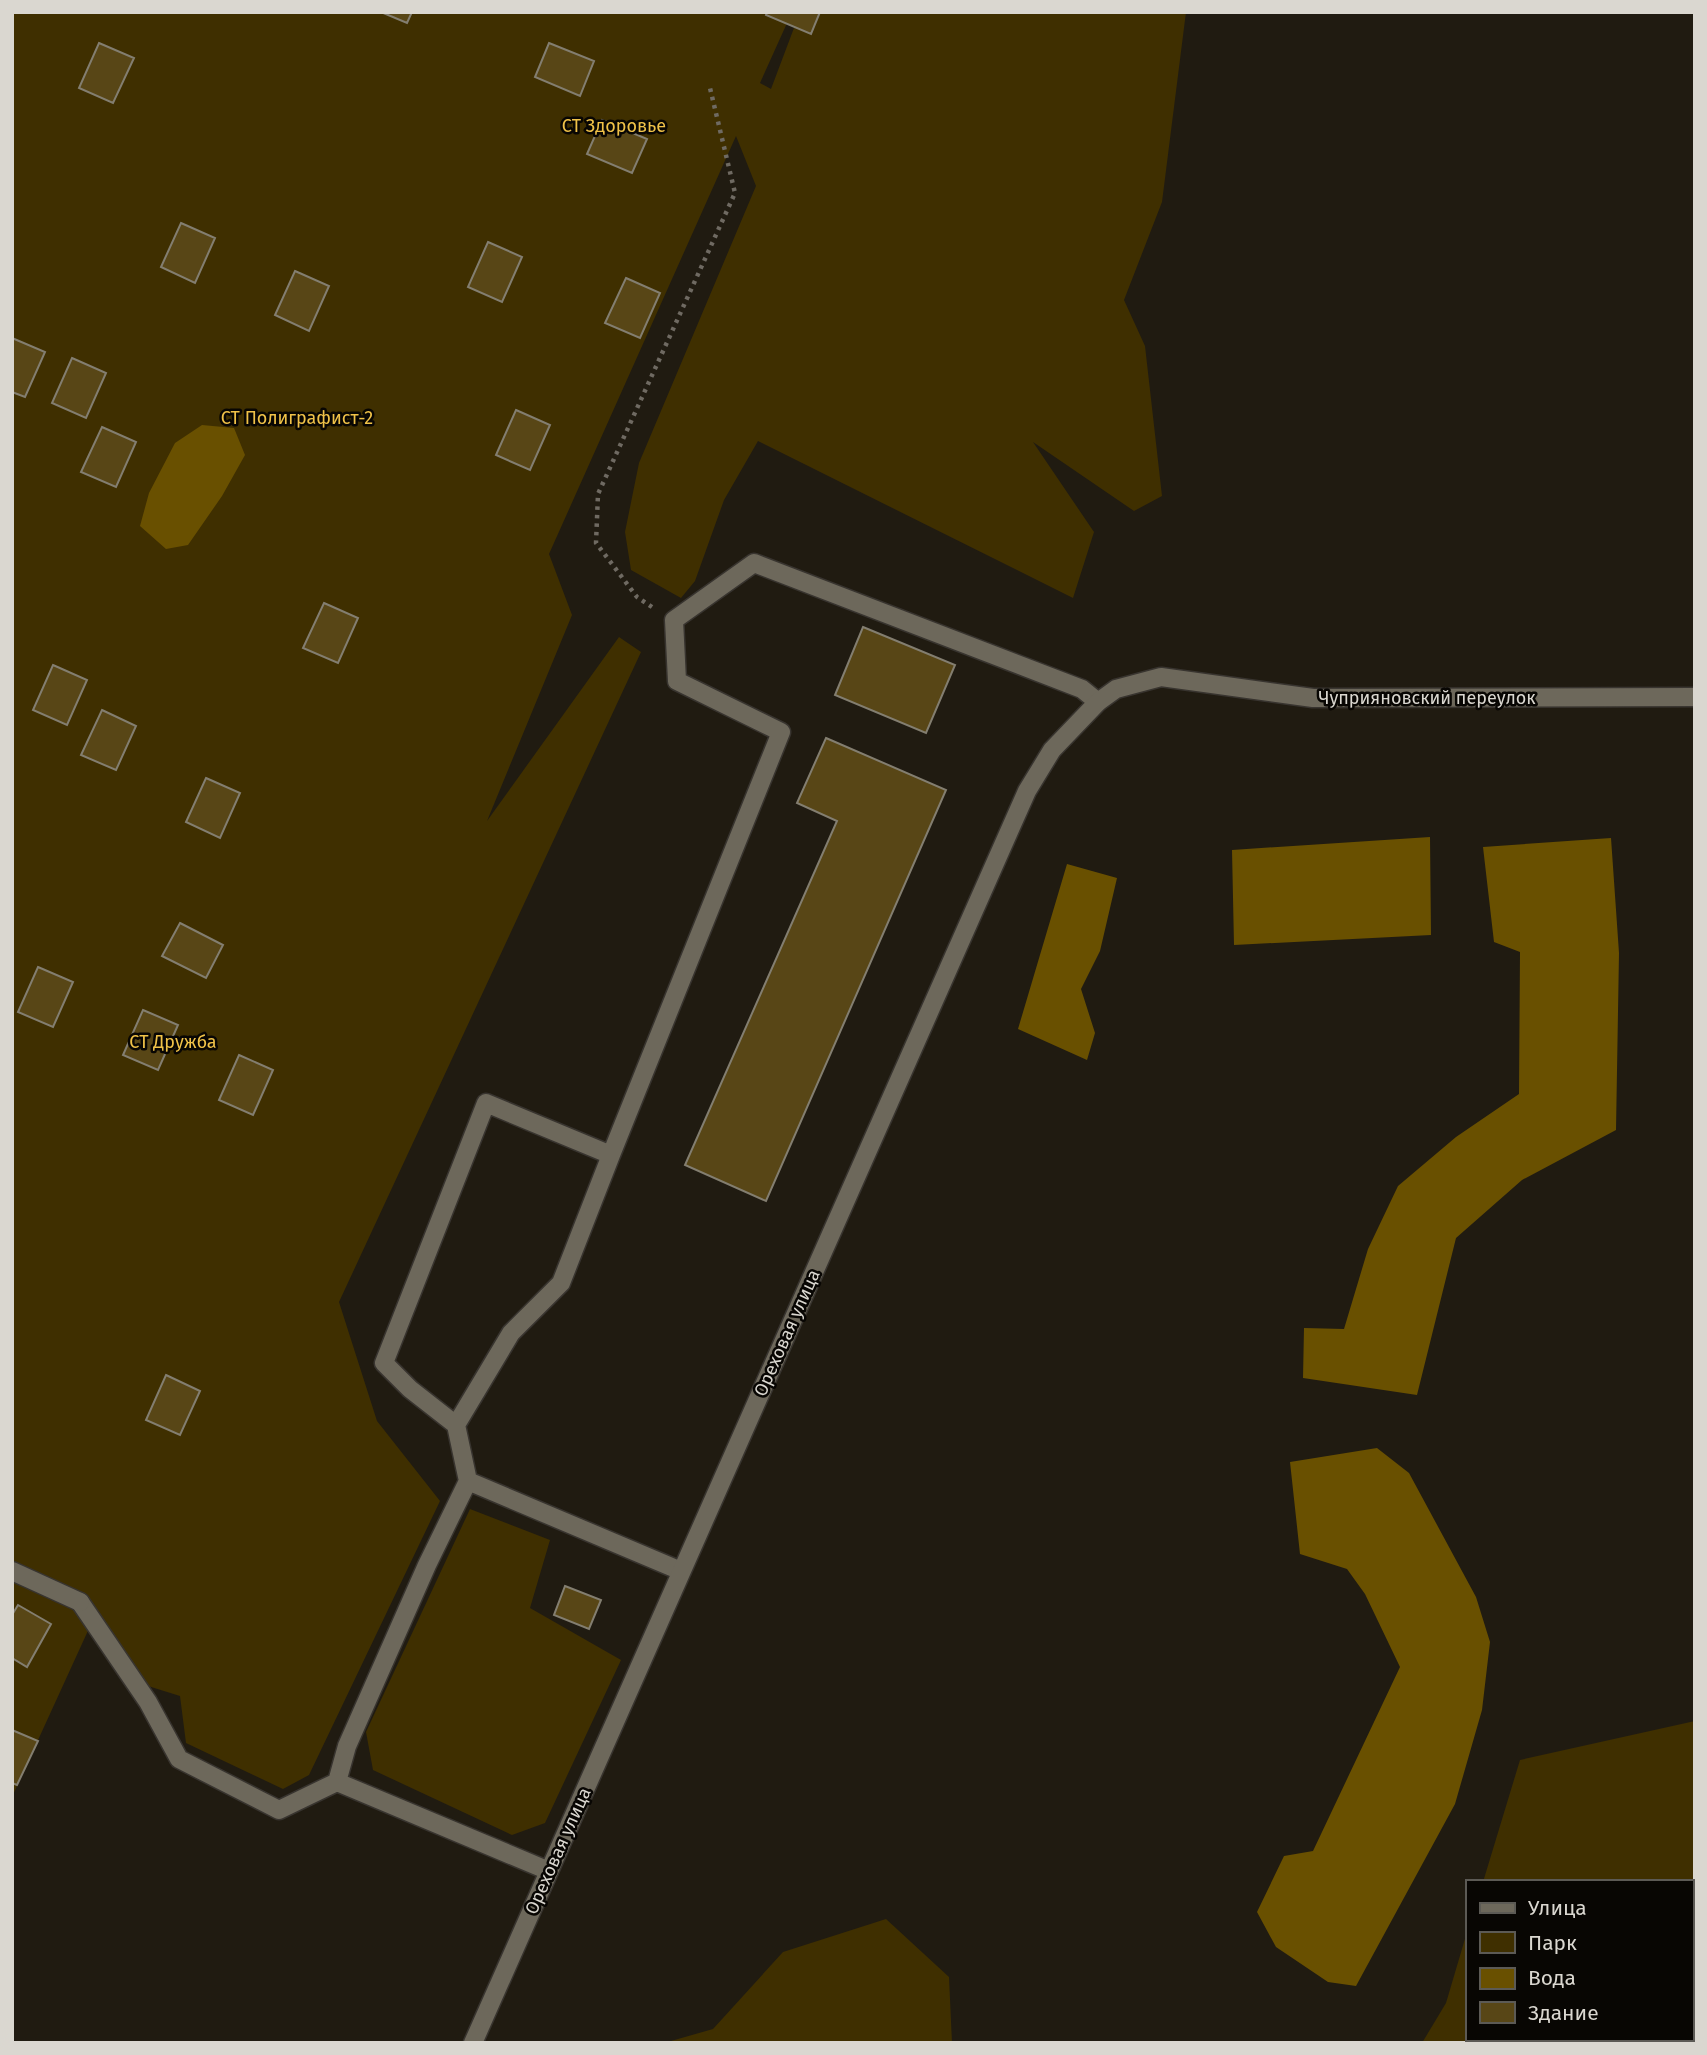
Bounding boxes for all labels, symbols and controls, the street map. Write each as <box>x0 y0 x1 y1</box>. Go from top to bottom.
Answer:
park label: СТ Здоровье <box>562 115 666 137</box>
park label: СТ Полиграфист-2 <box>221 407 373 429</box>
street label: Чуприяновский переулок <box>1318 687 1536 709</box>
park label: СТ Дружба <box>129 1031 217 1053</box>
street label: Ореховая улица <box>749 1266 825 1400</box>
street label: Ореховая улица <box>520 1784 596 1918</box>
legend <box>1466 1880 1693 2041</box>
text: Улица <box>1528 1895 1587 1921</box>
text: Парк <box>1528 1930 1577 1956</box>
text: Вода <box>1528 1965 1576 1991</box>
text: Здание <box>1528 2000 1599 2026</box>

